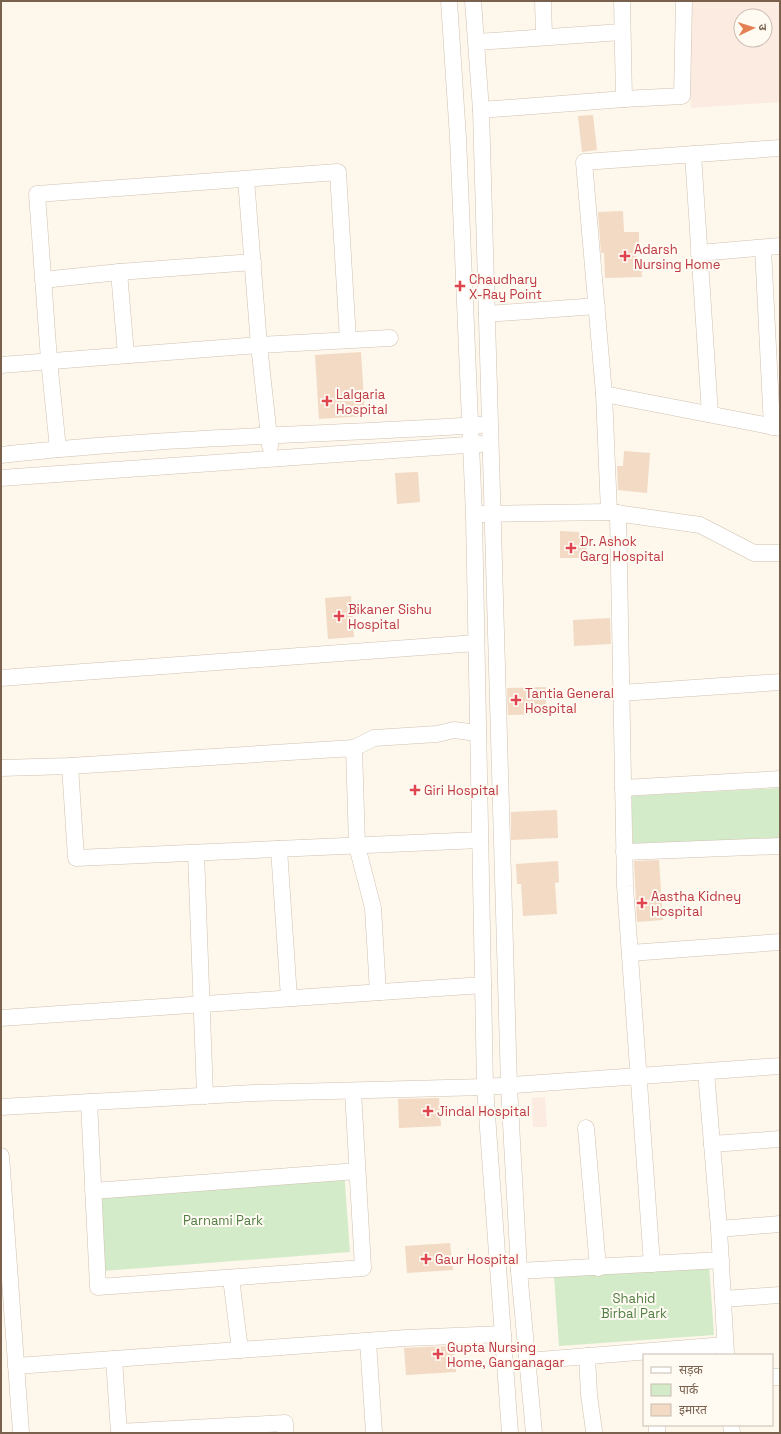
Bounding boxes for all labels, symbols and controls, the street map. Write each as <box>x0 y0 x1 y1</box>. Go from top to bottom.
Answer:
north arrow <box>733 8 773 48</box>
text: उ <box>756 24 770 32</box>
place label: Adarsh Nursing Home <box>634 241 721 273</box>
marker: Adarsh Nursing Home <box>619 250 631 262</box>
place label: Chaudhary X-Ray Point <box>469 271 542 303</box>
marker: Chaudhary X-Ray Point <box>454 280 466 292</box>
place label: Lalgaria Hospital <box>336 386 388 418</box>
marker: Lalgaria Hospital <box>321 395 333 407</box>
place label: Dr. Ashok Garg Hospital <box>580 533 664 565</box>
marker: Dr. Ashok Garg Hospital <box>565 542 577 554</box>
place label: Bikaner Sishu Hospital <box>348 601 432 633</box>
marker: Bikaner Sishu Hospital <box>333 610 345 622</box>
place label: Tantia General Hospital <box>525 685 614 717</box>
marker: Tantia General Hospital <box>510 694 522 706</box>
place label: Giri Hospital <box>424 782 499 799</box>
marker: Giri Hospital <box>409 784 421 796</box>
place label: Aastha Kidney Hospital <box>651 888 741 920</box>
marker: Aastha Kidney Hospital <box>636 897 648 909</box>
place label: Jindal Hospital <box>437 1103 530 1120</box>
marker: Jindal Hospital <box>422 1105 434 1117</box>
park label: Parnami Park <box>183 1212 263 1229</box>
place label: Gaur Hospital <box>435 1251 519 1268</box>
marker: Gaur Hospital <box>420 1253 432 1265</box>
park label: Shahid Birbal Park <box>601 1290 667 1322</box>
place label: Gupta Nursing Home, Ganganagar <box>447 1339 564 1371</box>
marker: Gupta Nursing Home, Ganganagar <box>432 1348 444 1360</box>
legend <box>643 1354 773 1426</box>
text: सड़क <box>679 1362 704 1378</box>
text: पार्क <box>679 1382 699 1398</box>
text: इमारत <box>679 1402 708 1418</box>

